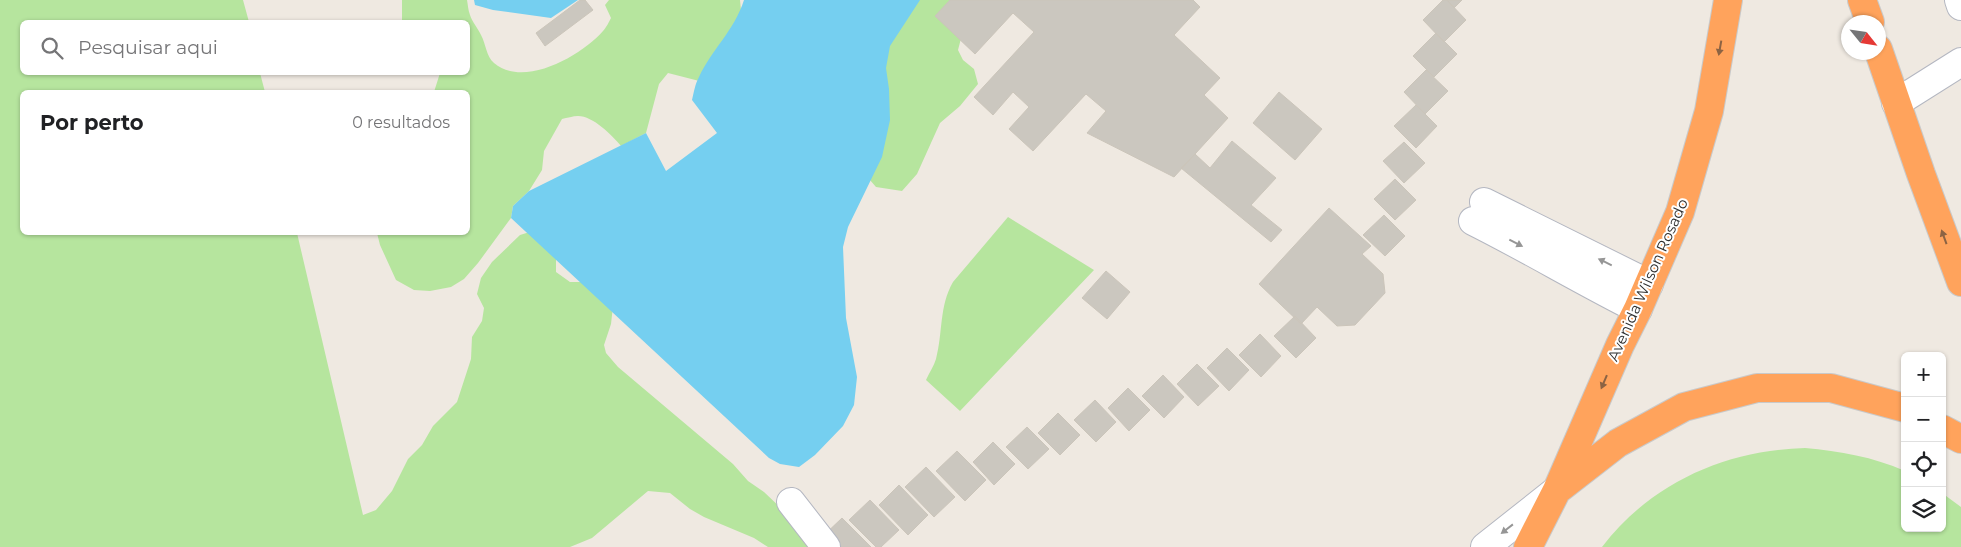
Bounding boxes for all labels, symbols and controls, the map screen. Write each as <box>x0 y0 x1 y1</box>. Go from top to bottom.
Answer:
north arrow <box>1841 15 1886 60</box>
search box <box>20 20 470 75</box>
icon: search <box>38 34 66 62</box>
text: Pesquisar aqui <box>78 36 218 59</box>
one-way arrow <box>1716 40 1724 56</box>
text: Por perto <box>40 110 144 135</box>
text: 0 resultados <box>352 113 450 132</box>
street label: Avenida Wilson Rosado <box>1603 196 1692 364</box>
one-way arrow <box>1940 229 1947 244</box>
one-way arrow <box>1509 239 1524 247</box>
one-way arrow <box>1598 258 1612 266</box>
map controls <box>1901 352 1946 532</box>
button: + <box>1901 352 1946 397</box>
one-way arrow <box>1600 374 1607 389</box>
button: − <box>1901 397 1946 442</box>
button: locate <box>1901 442 1946 487</box>
button: layers <box>1901 487 1946 532</box>
one-way arrow <box>1501 524 1514 535</box>

